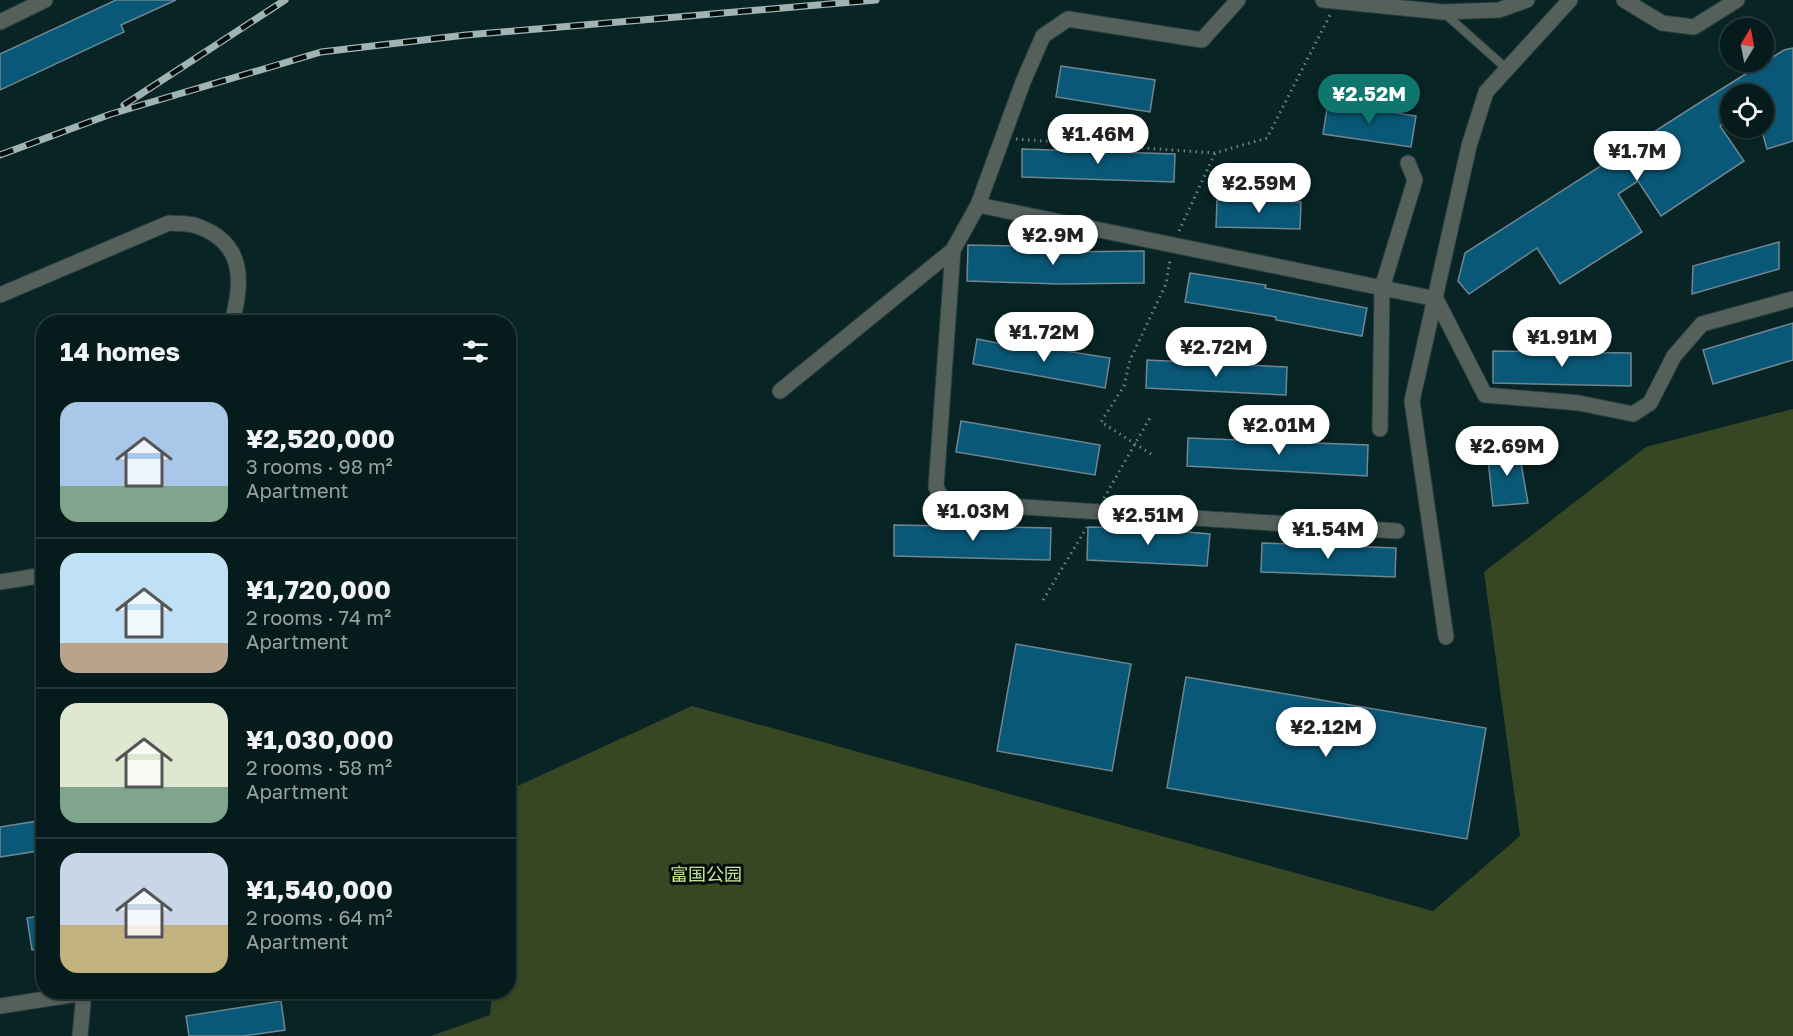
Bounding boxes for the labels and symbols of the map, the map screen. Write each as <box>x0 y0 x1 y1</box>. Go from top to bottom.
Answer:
north arrow <box>1720 18 1774 72</box>
pin: ¥2.52M <box>1320 74 1418 125</box>
pin: ¥1.46M <box>1049 114 1147 165</box>
pin: ¥1.7M <box>1595 131 1679 182</box>
pin: ¥2.59M <box>1210 163 1308 214</box>
pin: ¥2.9M <box>1011 215 1095 266</box>
pin: ¥1.72M <box>995 312 1093 363</box>
pin: ¥1.91M <box>1513 317 1611 368</box>
pin: ¥2.72M <box>1167 327 1265 378</box>
pin: ¥2.01M <box>1230 405 1328 456</box>
pin: ¥2.69M <box>1458 426 1556 477</box>
pin: ¥1.03M <box>924 491 1022 542</box>
pin: ¥2.51M <box>1099 495 1197 546</box>
pin: ¥1.54M <box>1279 509 1377 560</box>
pin: ¥2.12M <box>1277 707 1375 758</box>
park label: 富国公园 <box>670 863 742 885</box>

